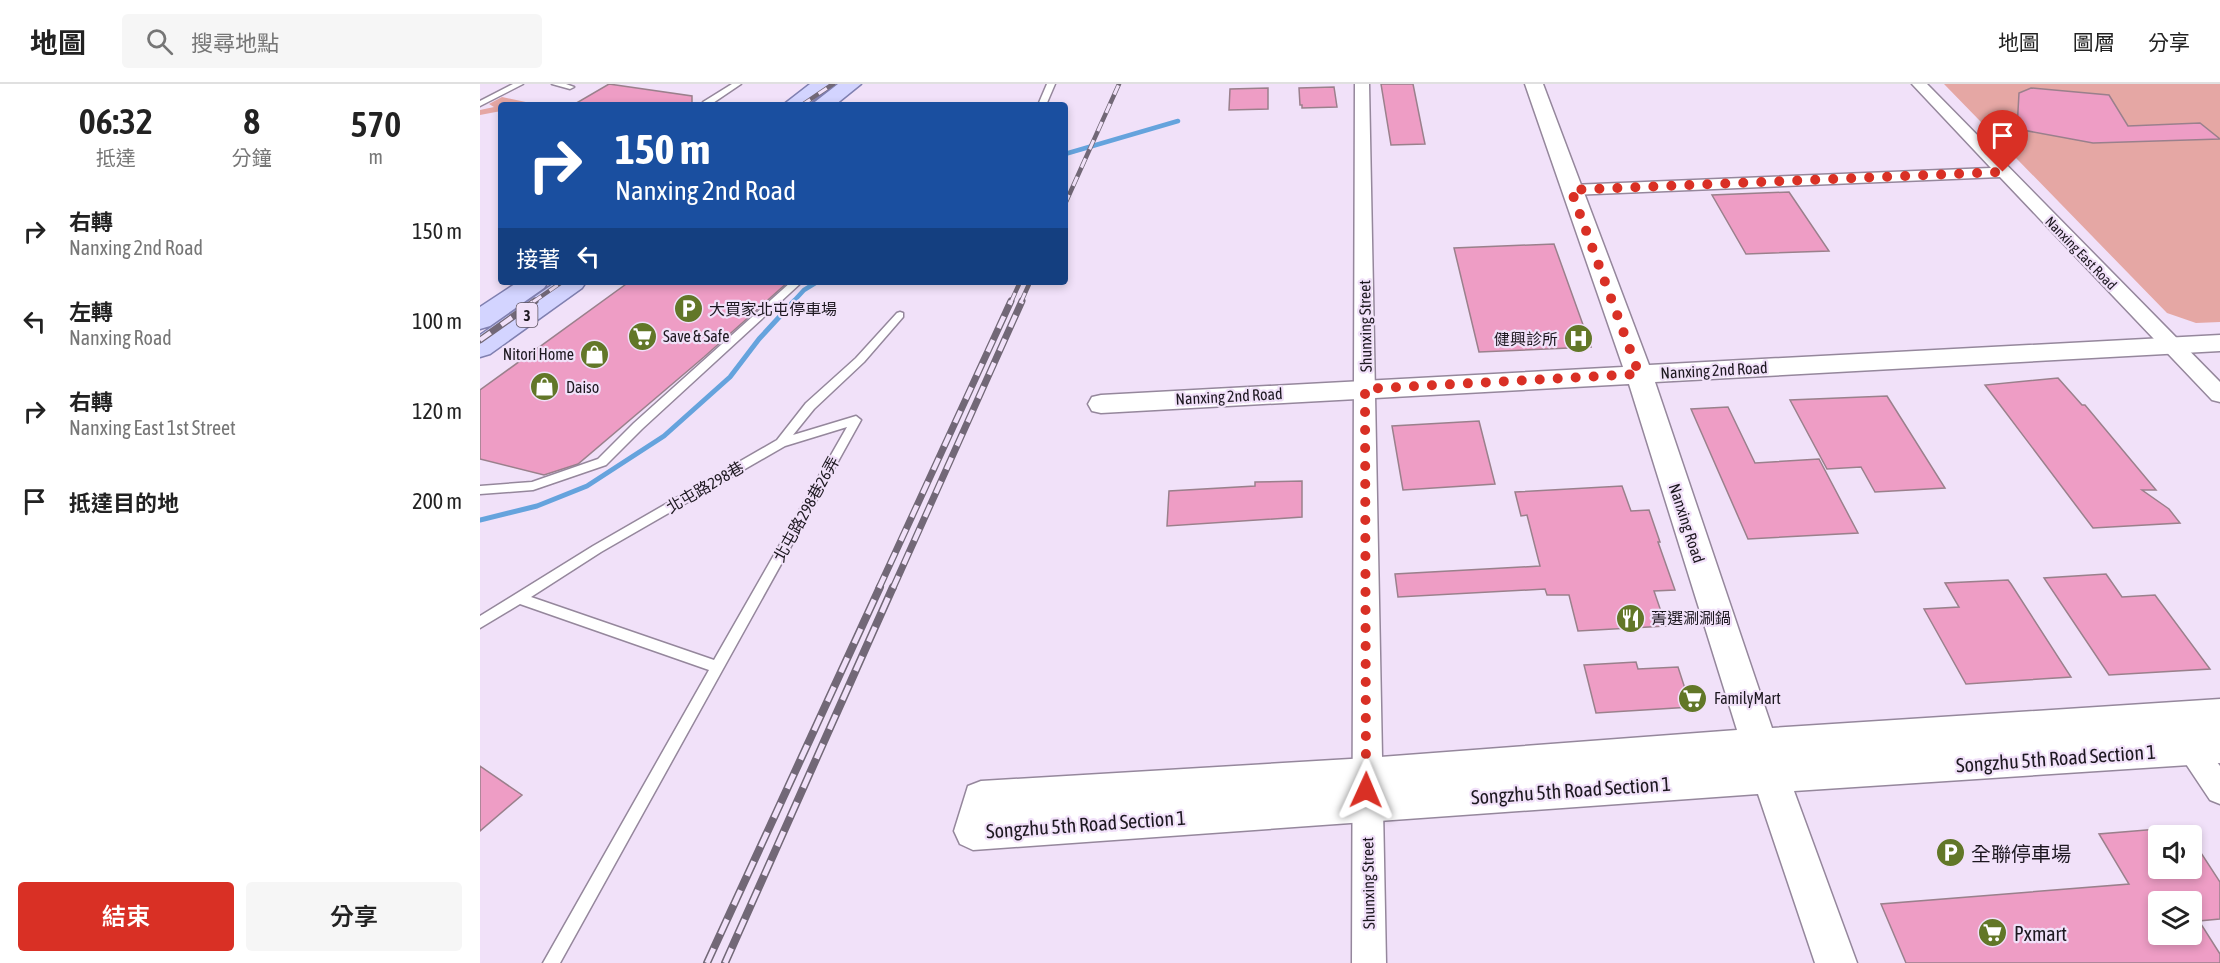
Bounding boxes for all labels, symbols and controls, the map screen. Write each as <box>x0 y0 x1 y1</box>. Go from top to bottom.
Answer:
search box <box>122 14 542 68</box>
icon: search <box>143 25 176 58</box>
text: 地圖 <box>30 27 86 59</box>
text: 搜尋地點 <box>191 30 279 56</box>
text: 地圖 <box>1998 30 2040 54</box>
text: 圖層 <box>2073 30 2115 54</box>
text: 分享 <box>2148 30 2190 54</box>
text: 06:32 <box>79 100 153 142</box>
text: 8 <box>243 100 260 142</box>
text: 570 <box>350 103 401 145</box>
pin <box>1977 110 2028 172</box>
icon: arrive <box>1986 119 2019 152</box>
text: 150 m <box>615 125 710 173</box>
icon: right <box>516 126 594 204</box>
text: m <box>369 145 383 168</box>
text: 抵達 <box>96 146 136 169</box>
text: 分鐘 <box>232 146 272 169</box>
text: Nanxing 2nd Road <box>615 175 796 206</box>
text: 右轉 <box>69 209 113 235</box>
street label: Nanxing East Road <box>2042 213 2120 293</box>
icon: right <box>18 215 51 248</box>
text: 150 m <box>412 218 462 244</box>
text: Nanxing 2nd Road <box>69 236 203 259</box>
icon: left <box>572 240 605 273</box>
text: 接著 <box>516 246 560 272</box>
street label: Shunxing Street <box>1355 279 1376 372</box>
parking icon: 大買家北屯停車場 <box>672 293 704 325</box>
text: 左轉 <box>69 299 113 325</box>
place label: 大買家北屯停車場 <box>709 300 837 318</box>
road number: 3 <box>516 303 537 327</box>
icon: left <box>18 305 51 338</box>
text: 100 m <box>412 308 462 334</box>
supermarket icon: Save & Safe <box>626 320 658 352</box>
hospital icon: 健興診所 <box>1563 323 1595 355</box>
text: Nanxing Road <box>69 326 172 349</box>
place label: Save & Safe <box>663 327 729 345</box>
place label: 健興診所 <box>1494 330 1558 348</box>
shop icon: Nitori Home <box>579 338 611 370</box>
place label: Nitori Home <box>503 345 574 363</box>
street label: Nanxing 2nd Road <box>1660 358 1768 383</box>
shop icon: Daiso <box>529 371 561 403</box>
place label: Daiso <box>566 378 599 396</box>
street label: Nanxing 2nd Road <box>1175 384 1283 409</box>
text: 右轉 <box>69 389 113 415</box>
icon: right <box>18 395 51 428</box>
text: 120 m <box>412 398 462 424</box>
text: Nanxing East 1st Street <box>69 416 236 439</box>
street label: 北屯路298巷26弄 <box>770 453 842 565</box>
street label: 北屯路298巷 <box>663 458 747 516</box>
street label: Nanxing Road <box>1665 481 1708 565</box>
icon: arrive <box>18 485 51 518</box>
text: 200 m <box>412 488 462 514</box>
text: 抵達目的地 <box>69 490 179 516</box>
restaurant icon: 菁選涮涮鍋 <box>1614 602 1646 634</box>
place label: 菁選涮涮鍋 <box>1651 609 1731 627</box>
supermarket icon: FamilyMart <box>1677 682 1709 714</box>
place label: FamilyMart <box>1714 689 1781 708</box>
street label: Songzhu 5th Road Section 1 <box>1955 740 2157 776</box>
position arrow <box>1334 758 1398 822</box>
street label: Songzhu 5th Road Section 1 <box>1470 772 1672 808</box>
street label: Songzhu 5th Road Section 1 <box>985 806 1187 842</box>
map controls <box>2148 825 2202 945</box>
button: sound <box>2148 825 2202 879</box>
street label: Shunxing Street <box>1358 836 1379 929</box>
parking icon: 全聯停車場 <box>1934 837 1966 869</box>
place label: 全聯停車場 <box>1971 842 2071 865</box>
button: 結束 <box>18 882 234 951</box>
button: 分享 <box>246 882 462 951</box>
button: layers <box>2148 891 2202 945</box>
supermarket icon: Pxmart <box>1977 917 2009 949</box>
place label: Pxmart <box>2014 922 2067 945</box>

